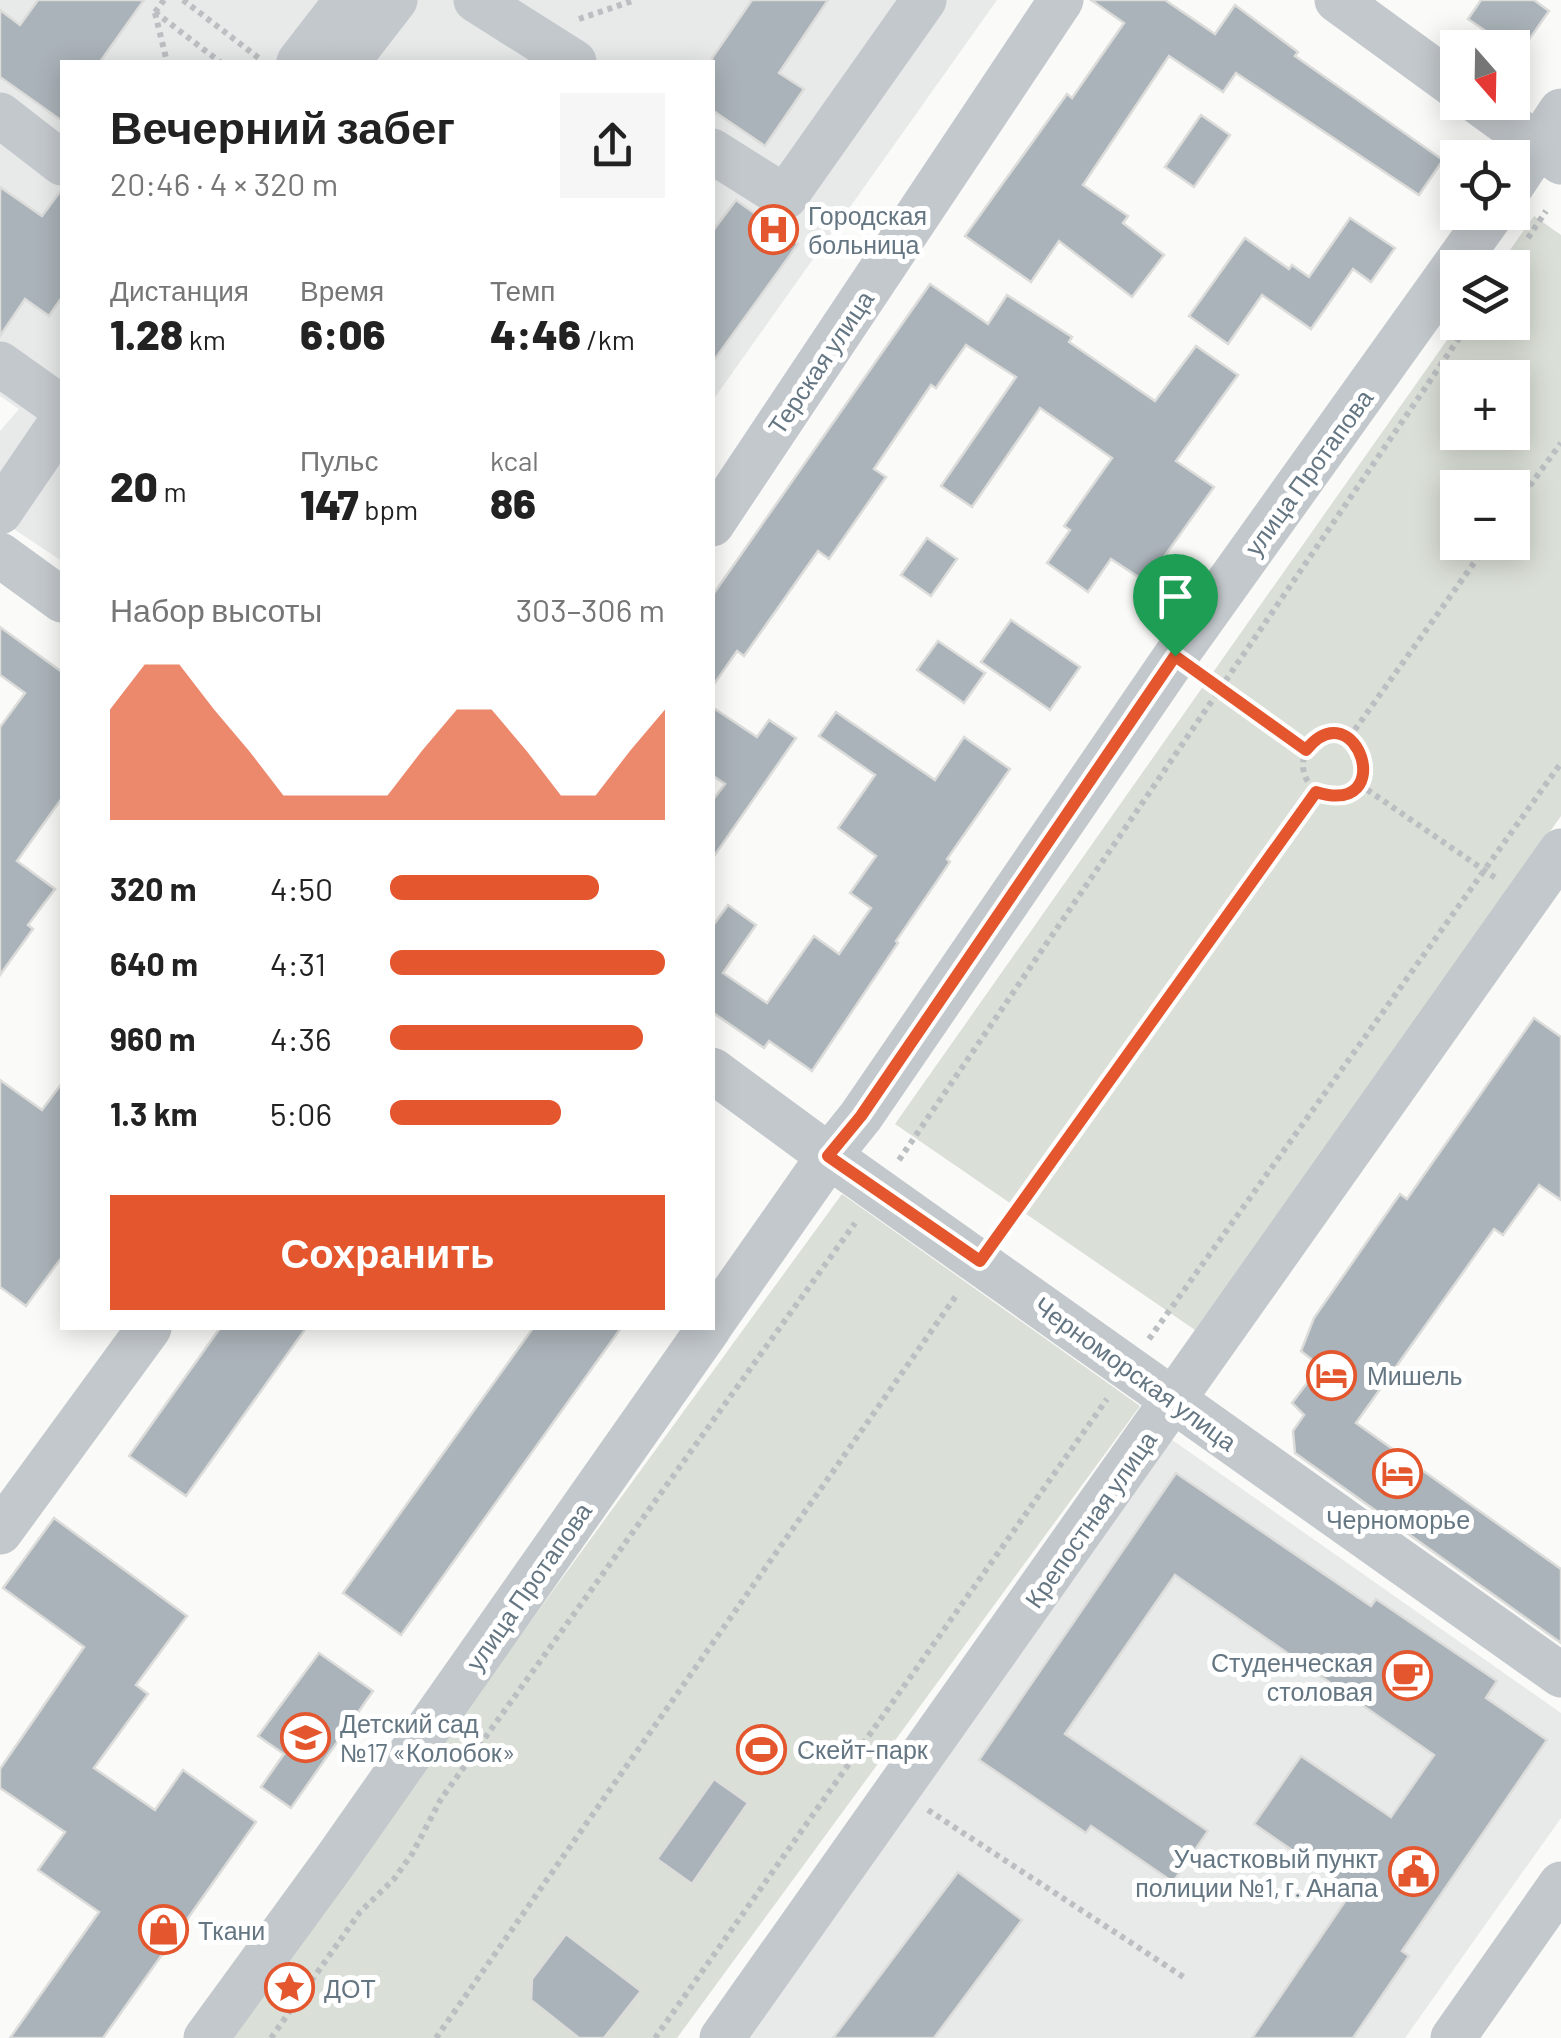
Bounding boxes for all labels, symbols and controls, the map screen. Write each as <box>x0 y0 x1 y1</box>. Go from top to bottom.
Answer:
north arrow <box>1440 30 1530 120</box>
map controls <box>1440 30 1530 560</box>
button: share <box>560 93 665 198</box>
text: Вечерний забег <box>110 99 455 153</box>
button: locate <box>1440 140 1530 230</box>
text: 20:46 · 4 × 320 m <box>110 164 338 202</box>
place label: Городская больница <box>808 200 927 259</box>
hospital icon: Городская больница <box>747 203 799 255</box>
button: layers <box>1440 250 1530 340</box>
text: Дистанция <box>110 273 249 307</box>
text: Время <box>300 273 384 307</box>
text: Темп <box>490 273 556 307</box>
street label: Терская улица <box>761 284 879 440</box>
text: 1.28 <box>110 308 183 358</box>
text: 6:06 <box>300 308 385 358</box>
text: 4:46 <box>490 308 581 358</box>
text: km <box>183 322 226 356</box>
text: /km <box>581 322 635 356</box>
button: + <box>1440 360 1530 450</box>
street label: улица Протапова <box>1238 383 1378 561</box>
text: Пульс <box>300 443 378 477</box>
text: kcal <box>490 443 539 477</box>
text: 20 <box>110 460 158 510</box>
button: − <box>1440 470 1530 560</box>
text: m <box>158 474 187 508</box>
text: 86 <box>490 477 536 527</box>
text: 147 <box>300 478 359 528</box>
text: bpm <box>359 492 418 526</box>
pin <box>1133 554 1218 657</box>
icon: arrive <box>1148 569 1203 624</box>
text: Набор высоты <box>110 590 322 628</box>
text: 303–306 m <box>516 590 665 628</box>
text: 320 m <box>110 869 197 907</box>
text: 4:50 <box>270 869 333 907</box>
text: 640 m <box>110 944 198 982</box>
text: 4:31 <box>270 944 326 982</box>
text: 960 m <box>110 1019 196 1057</box>
text: 4:36 <box>270 1019 331 1057</box>
text: 1.3 km <box>110 1094 197 1132</box>
text: 5:06 <box>270 1094 332 1132</box>
button: Сохранить <box>110 1195 665 1310</box>
street label: Черноморская улица <box>1029 1290 1243 1456</box>
hotel icon: Мишель <box>1306 1349 1358 1401</box>
place label: Мишель <box>1367 1360 1463 1390</box>
street label: Крепостная улица <box>1018 1425 1162 1613</box>
hotel icon: Черноморье <box>1372 1447 1424 1499</box>
street label: улица Протапова <box>459 1496 597 1676</box>
place label: Черноморье <box>1326 1504 1470 1534</box>
place label: Студенческая столовая <box>1211 1647 1373 1706</box>
cafe icon: Студенческая столовая <box>1382 1650 1434 1702</box>
place label: Детский сад №17 «Колобок» <box>340 1708 515 1767</box>
school or university icon: Детский сад №17 «Колобок» <box>279 1711 331 1763</box>
sports icon: Скейт-парк <box>736 1723 788 1775</box>
place label: Скейт-парк <box>797 1734 929 1764</box>
place label: Участковый пункт полиции №1, г. Анапа <box>1135 1843 1379 1902</box>
public building icon: Участковый пункт полиции №1, г. Анапа <box>1387 1846 1439 1898</box>
shop icon: Ткани <box>137 1904 189 1956</box>
place label: Ткани <box>198 1915 265 1945</box>
place icon: ДОТ <box>263 1962 315 2014</box>
place label: ДОТ <box>324 1973 376 2003</box>

